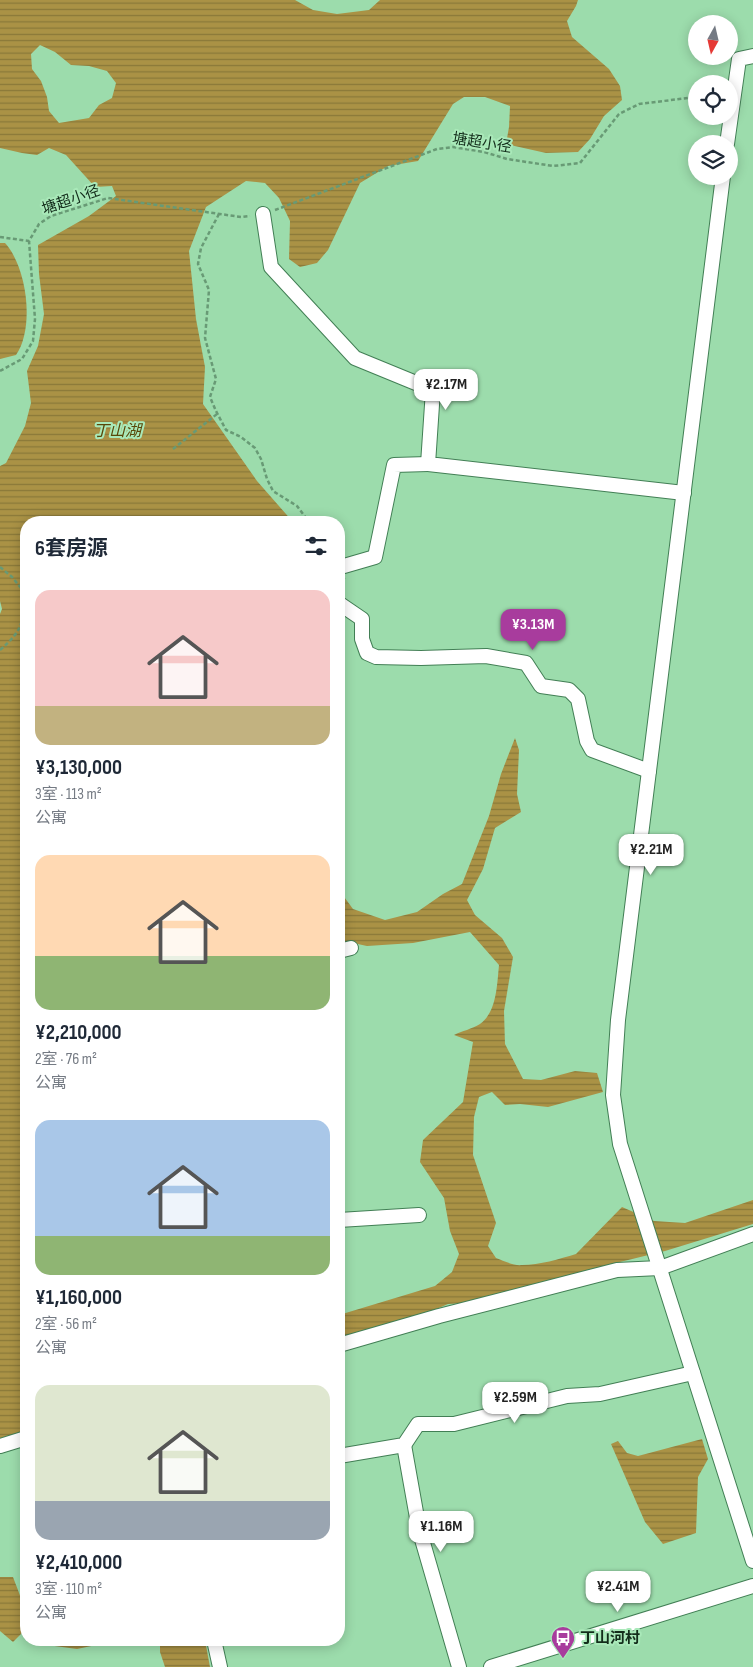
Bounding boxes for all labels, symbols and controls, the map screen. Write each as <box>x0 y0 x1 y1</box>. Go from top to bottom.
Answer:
north arrow <box>688 15 738 65</box>
map controls <box>688 15 738 185</box>
button: locate <box>688 75 738 125</box>
street label: 塘超小径 <box>451 129 513 157</box>
button: layers <box>688 135 738 185</box>
street label: 塘超小径 <box>40 181 102 219</box>
pin: ¥2.17M <box>405 368 487 411</box>
text: ¥2.17M <box>425 375 467 394</box>
water label: 丁山湖 <box>93 422 144 441</box>
icon: filters <box>302 532 330 560</box>
text: 6套房源 <box>35 536 108 561</box>
pin: ¥3.13M <box>492 608 574 651</box>
text: ¥3.13M <box>512 615 554 634</box>
icon: home <box>138 622 228 712</box>
text: ¥3,130,000 <box>35 755 122 780</box>
text: 3室 · 113 m² <box>35 785 102 804</box>
text: 公寓 <box>35 809 67 828</box>
pin: ¥2.21M <box>610 834 692 876</box>
text: ¥2.21M <box>630 840 672 859</box>
icon: home <box>138 887 228 977</box>
text: ¥2,210,000 <box>35 1020 122 1045</box>
text: 2室 · 76 m² <box>35 1050 97 1069</box>
text: 公寓 <box>35 1074 67 1093</box>
icon: home <box>138 1152 228 1242</box>
text: ¥1,160,000 <box>35 1285 122 1310</box>
text: 2室 · 56 m² <box>35 1315 97 1334</box>
text: 公寓 <box>35 1339 67 1358</box>
pin: ¥2.59M <box>474 1382 556 1424</box>
text: ¥2.59M <box>493 1388 537 1407</box>
icon: home <box>138 1417 228 1507</box>
pin: ¥1.16M <box>400 1510 482 1553</box>
text: ¥1.16M <box>420 1517 462 1536</box>
text: ¥2,410,000 <box>35 1550 122 1575</box>
pin: ¥2.41M <box>577 1570 659 1613</box>
text: ¥2.41M <box>597 1577 639 1596</box>
text: 3室 · 110 m² <box>35 1580 102 1599</box>
text: 公寓 <box>35 1604 67 1623</box>
bus stop icon: 丁山河村 <box>550 1625 576 1659</box>
place label: 丁山河村 <box>580 1629 640 1648</box>

